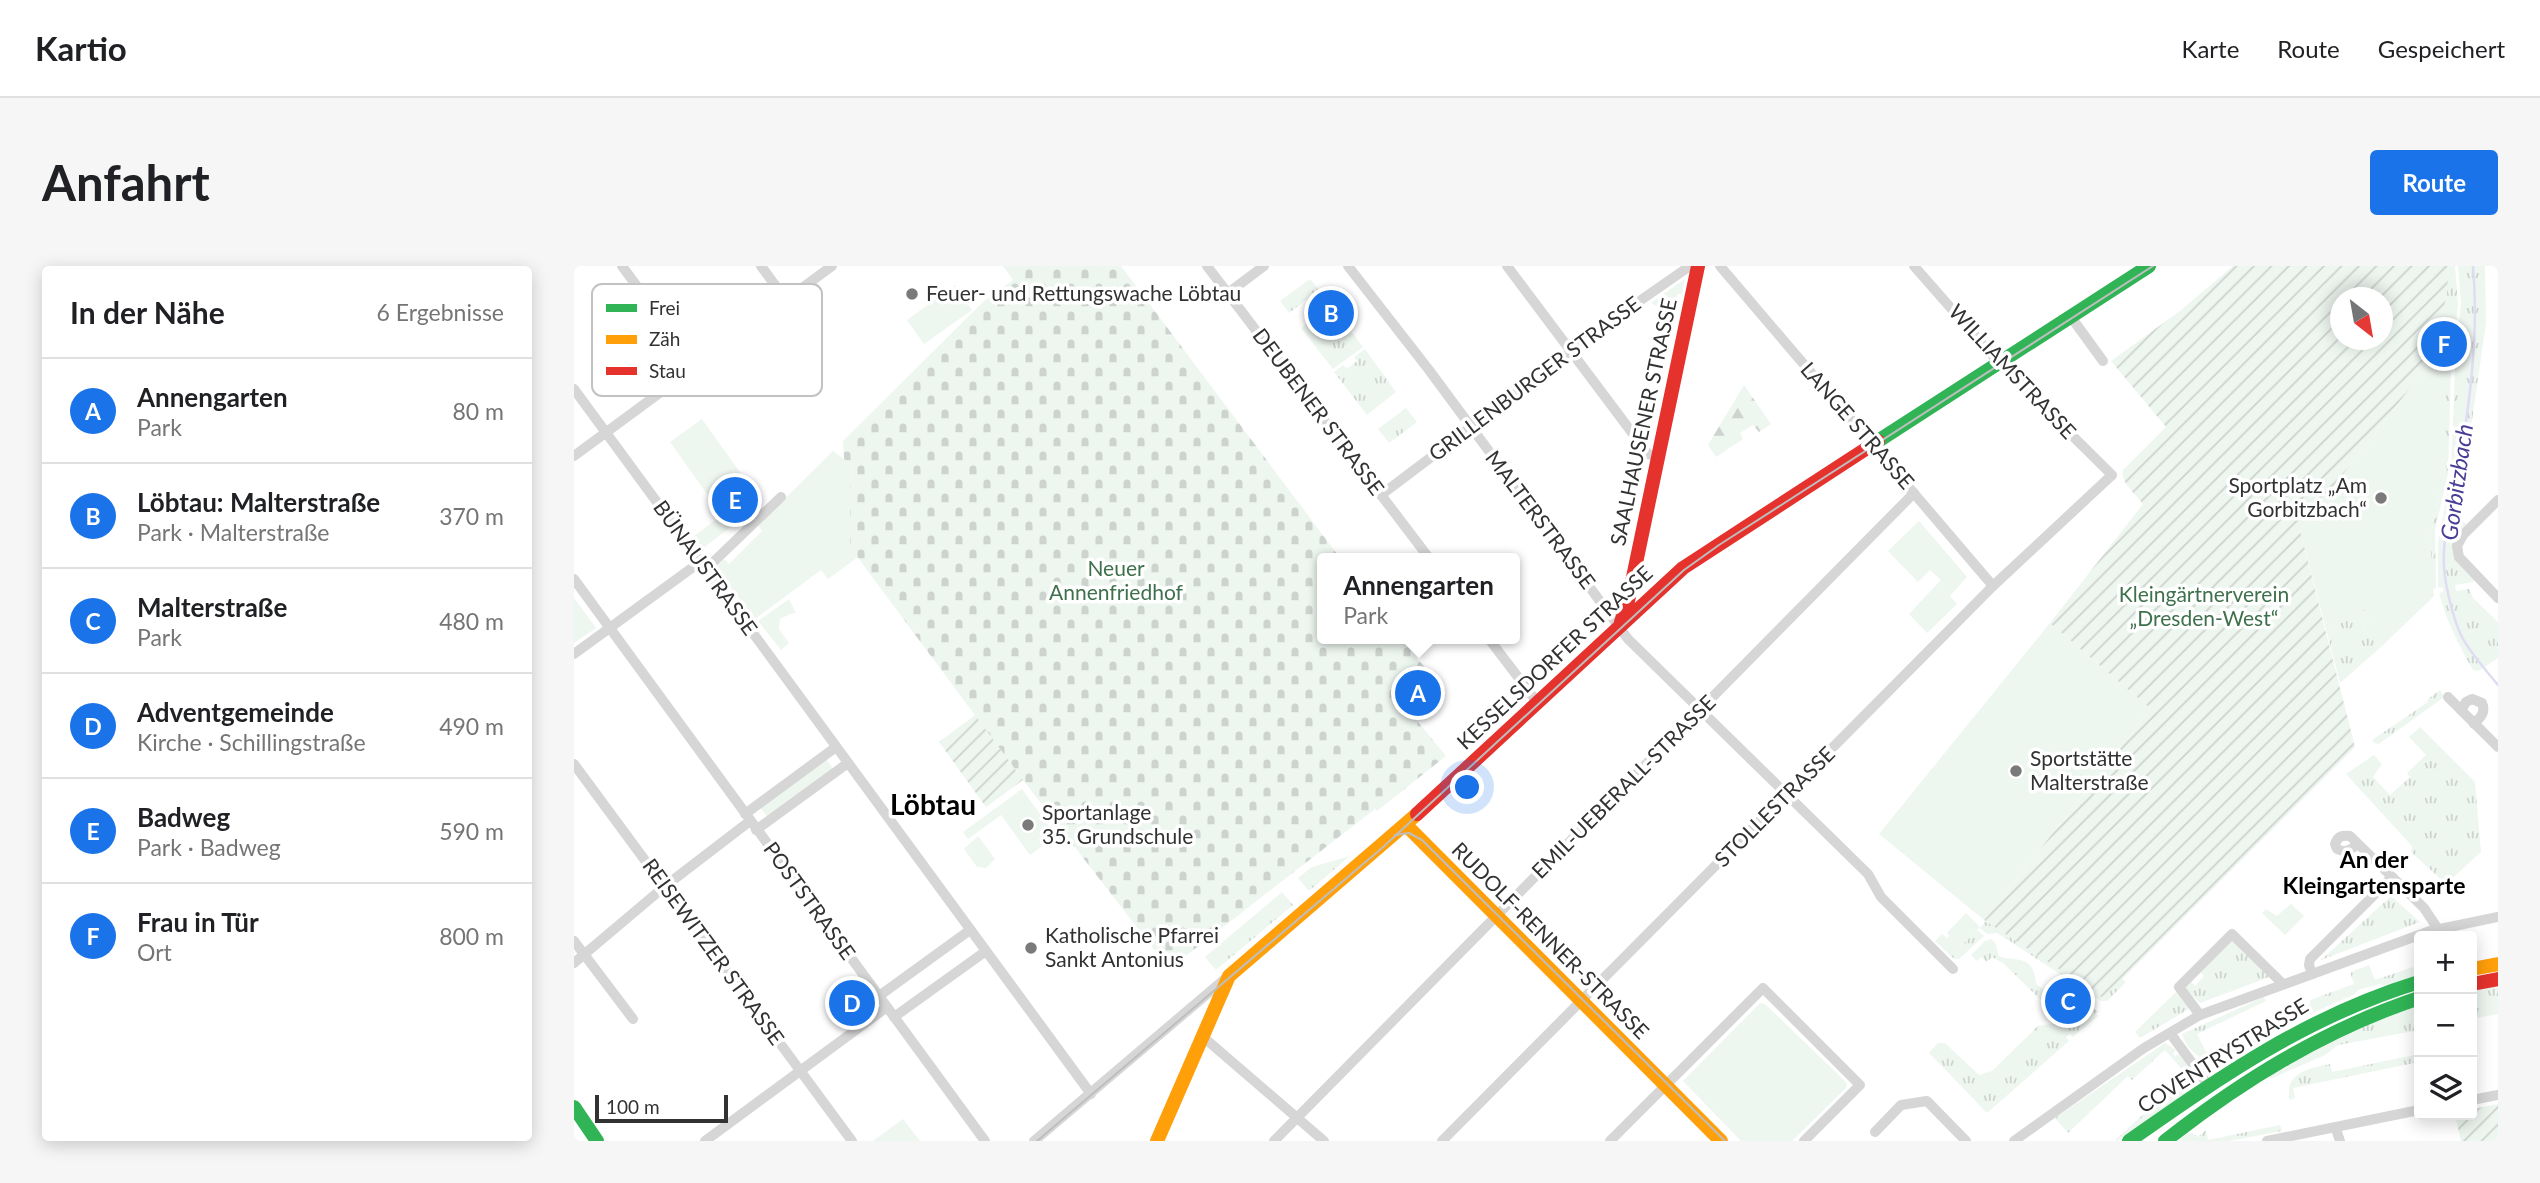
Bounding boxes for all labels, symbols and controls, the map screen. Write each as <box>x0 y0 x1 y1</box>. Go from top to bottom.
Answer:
text: Kartio <box>35 28 127 68</box>
text: Karte <box>2182 34 2239 63</box>
text: Route <box>2277 34 2340 63</box>
text: Gespeichert <box>2378 34 2505 63</box>
button: Route <box>2370 150 2498 215</box>
text: Anfahrt <box>42 153 210 211</box>
place label: Feuer- und Rettungswache Löbtau <box>926 280 1241 305</box>
legend <box>592 284 822 396</box>
marker: Feuer- und Rettungswache Löbtau <box>904 286 920 302</box>
pin: B <box>1308 287 1354 339</box>
north arrow <box>2330 287 2393 350</box>
street label: GRILLENBURGER STRASSE <box>1423 290 1645 465</box>
text: In der Nähe <box>70 294 225 330</box>
text: Frei <box>649 296 680 319</box>
street label: SAALHAUSENER STRASSE <box>1604 296 1681 548</box>
text: 6 Ergebnisse <box>376 298 504 326</box>
street label: WILLIAMSTRASSE <box>1944 299 2082 443</box>
pin: F <box>2421 318 2467 370</box>
street label: DEUBENER STRASSE <box>1248 323 1390 499</box>
text: Zäh <box>649 327 680 350</box>
street label: LANGE STRASSE <box>1796 356 1920 494</box>
text: Stau <box>649 359 686 382</box>
text: Annengarten <box>137 381 288 413</box>
text: A <box>85 397 101 425</box>
text: 80 m <box>453 397 504 425</box>
text: Park <box>137 413 182 441</box>
water label: Gorbitzbach <box>2434 422 2478 542</box>
street label: MALTERSTRASSE <box>1481 445 1601 593</box>
place label: Sportplatz „Am Gorbitzbach“ <box>2228 472 2367 521</box>
pin: E <box>712 474 758 526</box>
text: Löbtau: Malterstraße <box>137 486 380 518</box>
marker: Sportplatz „Am Gorbitzbach“ <box>2373 490 2389 506</box>
street label: BÜNAUSTRASSE <box>648 496 762 640</box>
text: B <box>85 502 101 530</box>
text: 370 m <box>439 502 504 530</box>
text: Park · Malterstraße <box>137 518 330 546</box>
popup <box>1317 553 1520 644</box>
park label: Neuer Annenfriedhof <box>1049 555 1184 604</box>
street label: KESSELSDORFER STRASSE <box>1451 560 1657 754</box>
text: Annengarten <box>1343 569 1494 601</box>
park label: Kleingärtnerverein „Dresden-West“ <box>2119 581 2289 630</box>
text: Malterstraße <box>137 591 287 623</box>
text: Park <box>1343 601 1388 629</box>
text: C <box>85 607 101 635</box>
text: 480 m <box>439 607 504 635</box>
text: Park <box>137 623 182 651</box>
pin: A <box>1395 667 1441 719</box>
street label: EMIL-UEBERALL-STRASSE <box>1526 689 1720 883</box>
text: Adventgemeinde <box>137 696 334 728</box>
text: D <box>84 712 102 740</box>
text: 490 m <box>439 712 504 740</box>
text: Kirche · Schillingstraße <box>137 728 366 756</box>
street label: STOLLESTRASSE <box>1709 741 1839 871</box>
place label: Sportstätte Malterstraße <box>2030 745 2149 794</box>
marker: Sportstätte Malterstraße <box>2008 763 2024 779</box>
your location <box>1450 770 1484 804</box>
district label: Löbtau <box>890 787 976 821</box>
place label: Sportanlage 35. Grundschule <box>1042 799 1193 848</box>
text: Badweg <box>137 801 230 833</box>
text: E <box>86 817 100 845</box>
text: 590 m <box>439 817 504 845</box>
marker: Sportanlage 35. Grundschule <box>1020 817 1036 833</box>
text: Park · Badweg <box>137 833 281 861</box>
street label: POSTSTRASSE <box>759 836 861 964</box>
street label: RUDOLF-RENNER-STRASSE <box>1447 836 1655 1044</box>
district label: An der Kleingartensparte <box>2283 845 2465 899</box>
street label: REISEWITZER STRASSE <box>638 853 790 1049</box>
text: Frau in Tür <box>137 906 259 938</box>
text: F <box>86 922 100 950</box>
text: 800 m <box>439 922 504 950</box>
place label: Katholische Pfarrei Sankt Antonius <box>1045 922 1219 971</box>
map controls <box>2414 931 2477 1120</box>
button: + <box>2414 931 2477 994</box>
text: Ort <box>137 938 172 966</box>
marker: Katholische Pfarrei Sankt Antonius <box>1023 940 1039 956</box>
pin: C <box>2045 975 2091 1027</box>
pin: D <box>829 977 875 1029</box>
street label: COVENTRYSTRASSE <box>2132 992 2312 1117</box>
button: − <box>2414 994 2477 1057</box>
button: layers <box>2414 1057 2477 1120</box>
scale bar <box>595 1092 728 1124</box>
text: 100 m <box>606 1095 660 1118</box>

